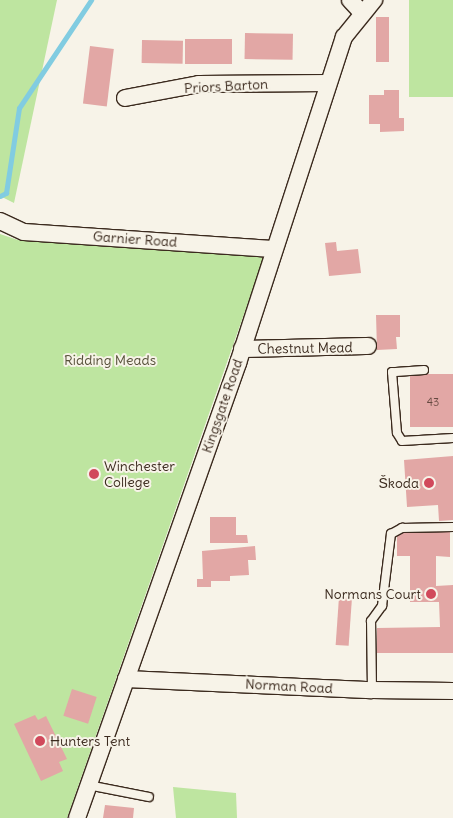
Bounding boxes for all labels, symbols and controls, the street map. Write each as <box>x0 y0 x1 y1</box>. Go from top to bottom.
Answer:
street label: Priors Barton <box>184 75 268 97</box>
street label: Garnier Road <box>92 228 178 250</box>
street label: Chestnut Mead <box>257 339 353 357</box>
park label: Ridding Meads <box>64 352 156 368</box>
street label: Kingsgate Road <box>198 357 246 455</box>
house number: 43 <box>427 395 439 409</box>
place label: Winchester College <box>104 458 175 491</box>
marker: Winchester College <box>88 468 100 480</box>
place label: Škoda <box>379 475 419 491</box>
marker: Škoda <box>423 477 435 489</box>
place label: Normans Court <box>324 586 421 602</box>
marker: Normans Court <box>425 588 437 600</box>
street label: Norman Road <box>245 675 333 697</box>
place label: Hunters Tent <box>50 733 130 749</box>
marker: Hunters Tent <box>34 735 46 747</box>

